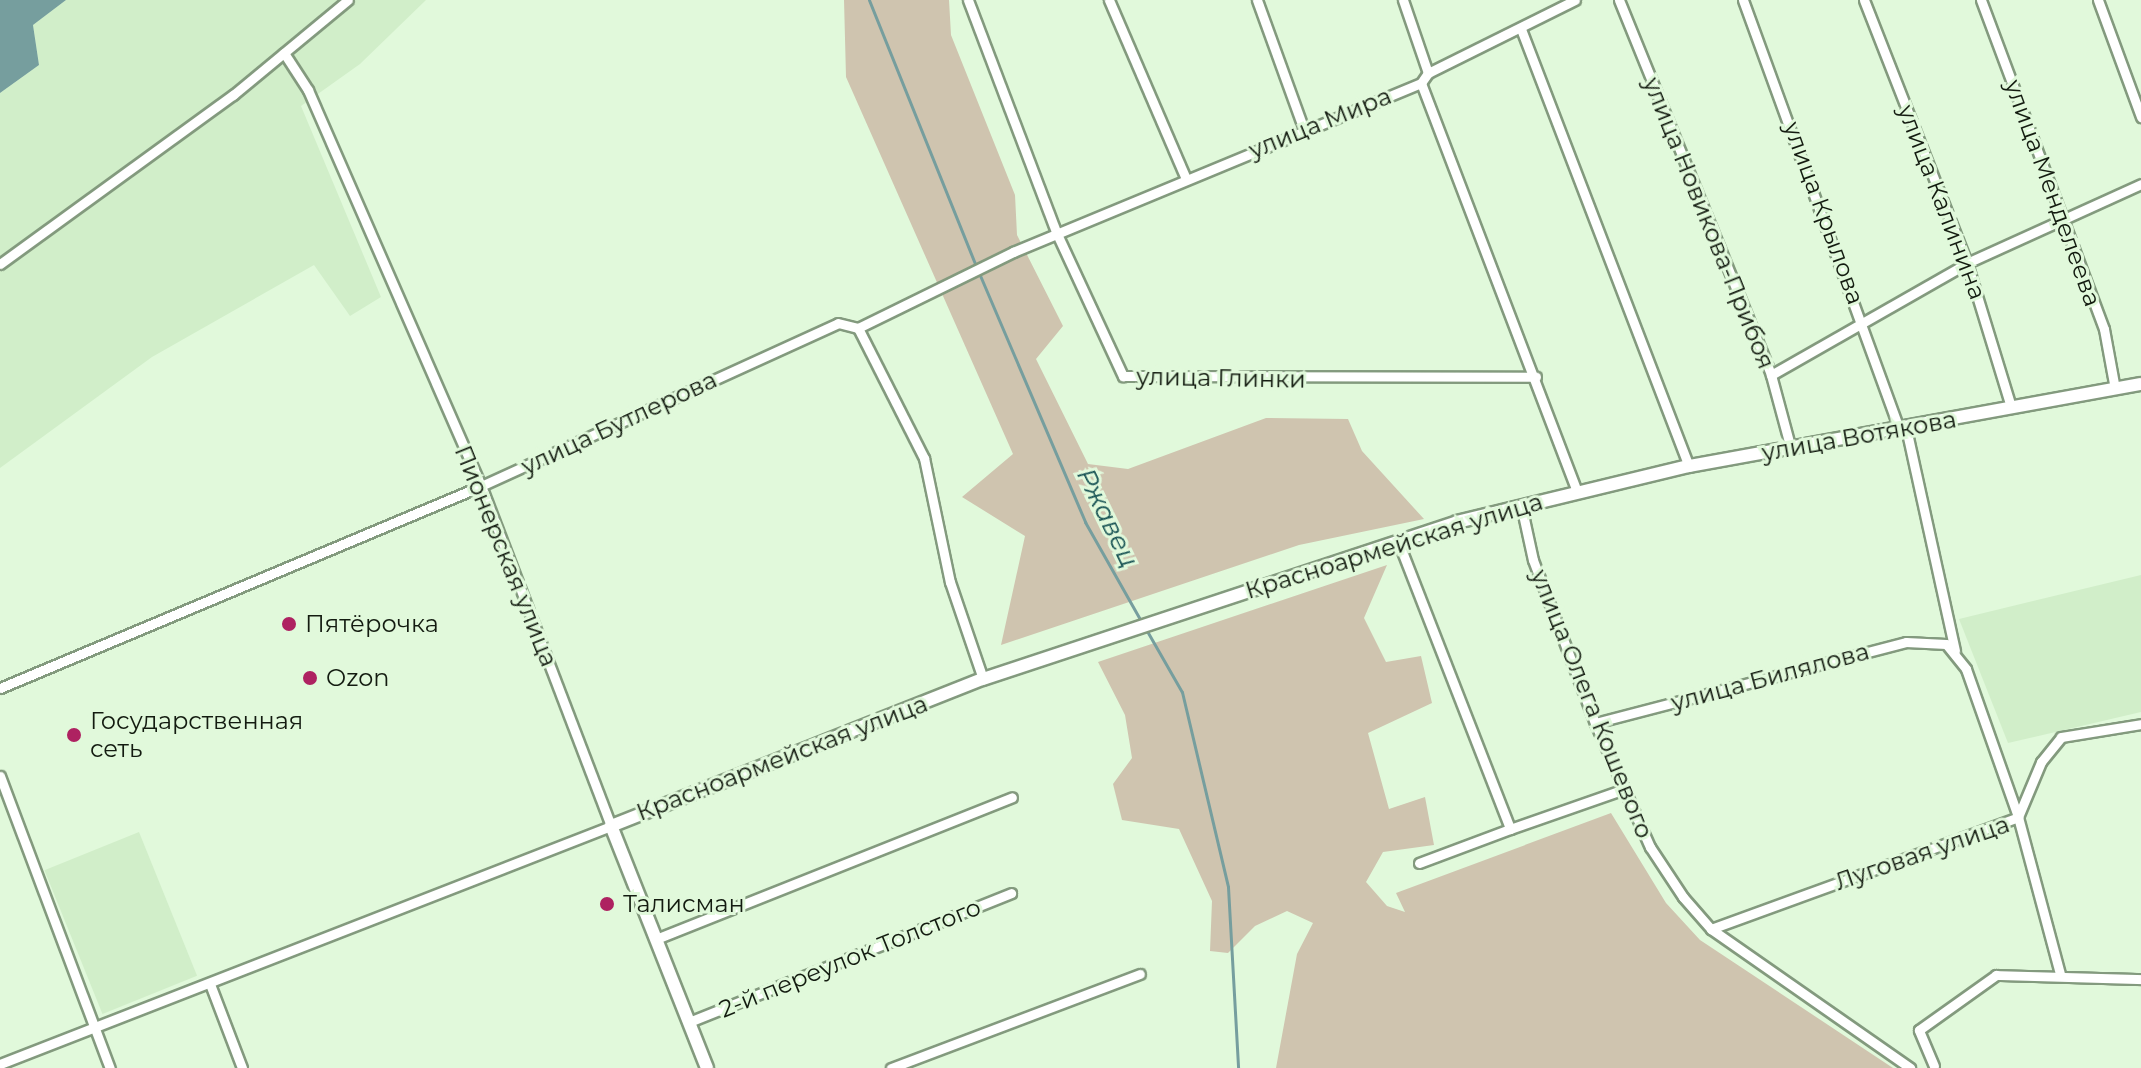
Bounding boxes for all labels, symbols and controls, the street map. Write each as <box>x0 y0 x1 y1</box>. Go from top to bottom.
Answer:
street label: улица Новикова-Прибоя <box>1637 73 1781 373</box>
street label: улица Менделеева <box>1999 76 2107 310</box>
street label: улица Мира <box>1245 81 1395 165</box>
street label: улица Калинина <box>1892 101 1992 303</box>
street label: улица Крылова <box>1778 118 1870 308</box>
street label: улица Глинки <box>1136 362 1306 394</box>
street label: улица Бутлерова <box>517 365 721 481</box>
street label: улица Вотякова <box>1760 405 1958 467</box>
street label: Пионерская улица <box>448 441 564 671</box>
water label: Ржавец <box>1070 463 1144 573</box>
street label: Красноармейская улица <box>1242 487 1546 605</box>
street label: улица Олега Кошевого <box>1525 565 1659 843</box>
place label: Пятёрочка <box>305 610 439 638</box>
marker: Пятёрочка <box>280 615 298 633</box>
street label: улица Билялова <box>1668 637 1872 717</box>
place label: Ozon <box>326 664 389 692</box>
marker: Ozon <box>301 669 319 687</box>
street label: Красноармейская улица <box>632 689 932 827</box>
place label: Государственная сеть <box>90 707 303 763</box>
marker: Государственная сеть <box>65 726 83 744</box>
street label: Луговая улица <box>1831 810 2013 896</box>
place label: Талисман <box>623 890 745 918</box>
street label: 2-й переулок Толстого <box>715 892 985 1024</box>
marker: Талисман <box>598 895 616 913</box>

